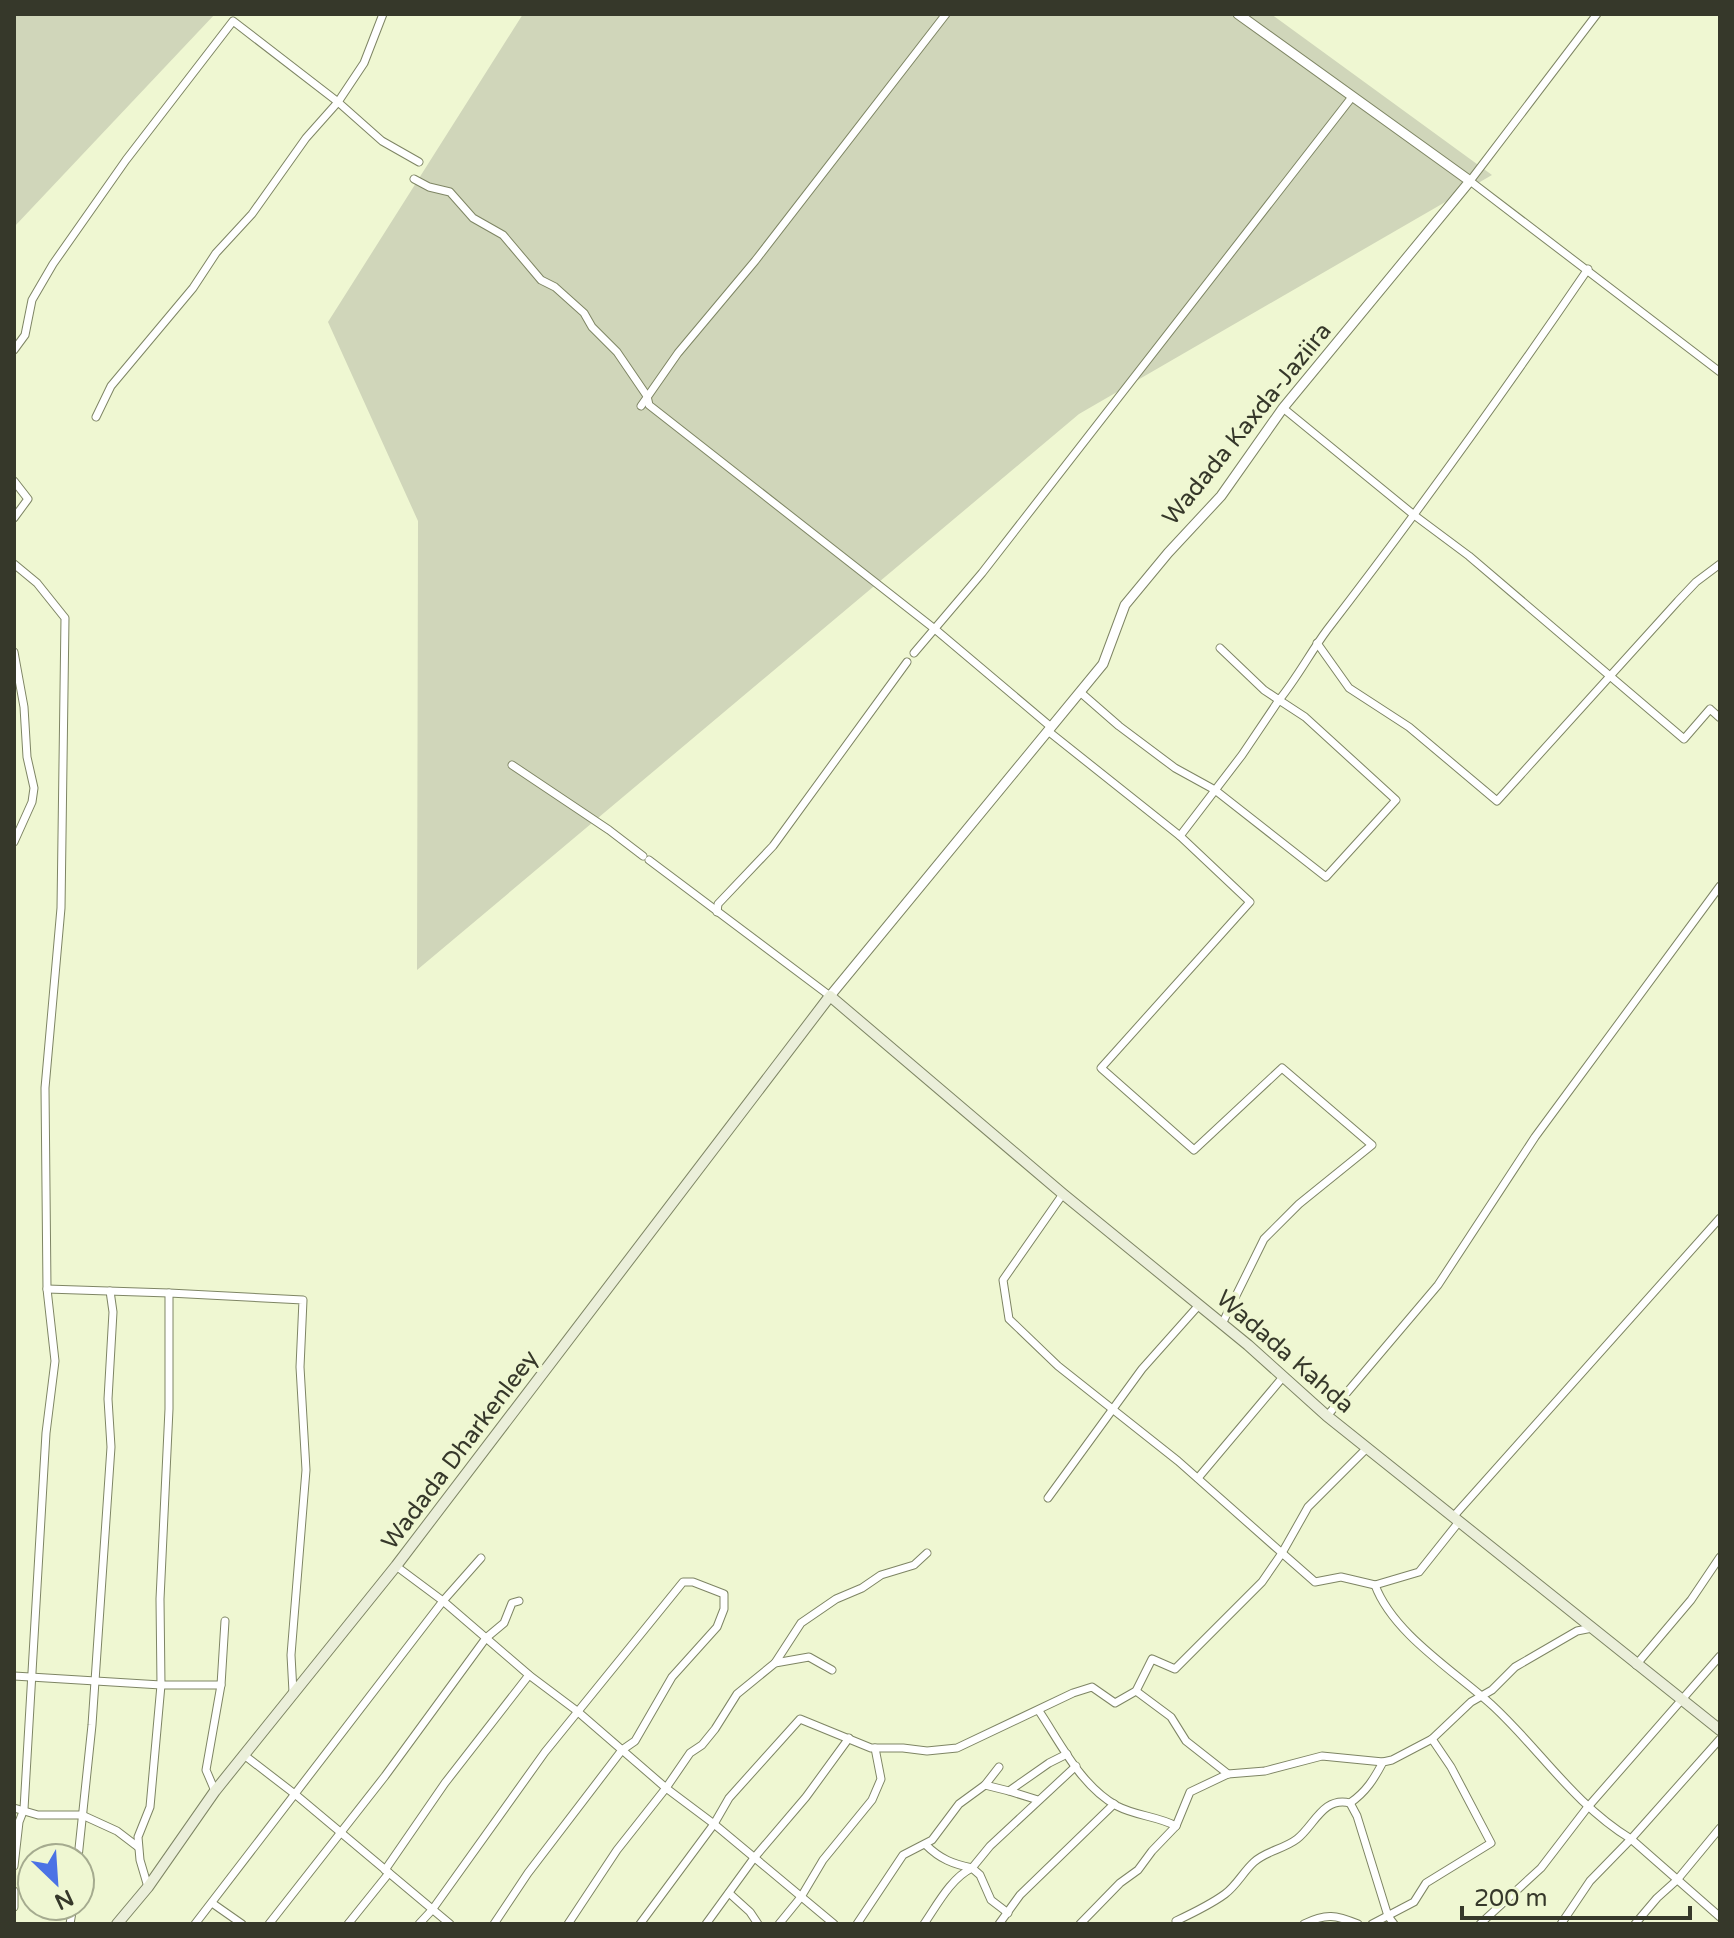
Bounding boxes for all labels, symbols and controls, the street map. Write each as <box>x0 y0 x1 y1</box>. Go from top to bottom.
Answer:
street label: Wadada Kaxda-Jaziira <box>1156 317 1338 531</box>
street label: Wadada Kahda <box>1210 1284 1360 1420</box>
street label: Wadada Dharkenleey <box>375 1344 545 1556</box>
north arrow <box>16 1842 96 1922</box>
scale bar <box>1462 1870 1690 1920</box>
text: N <box>51 1884 78 1915</box>
text: 200 m <box>1474 1884 1548 1913</box>

